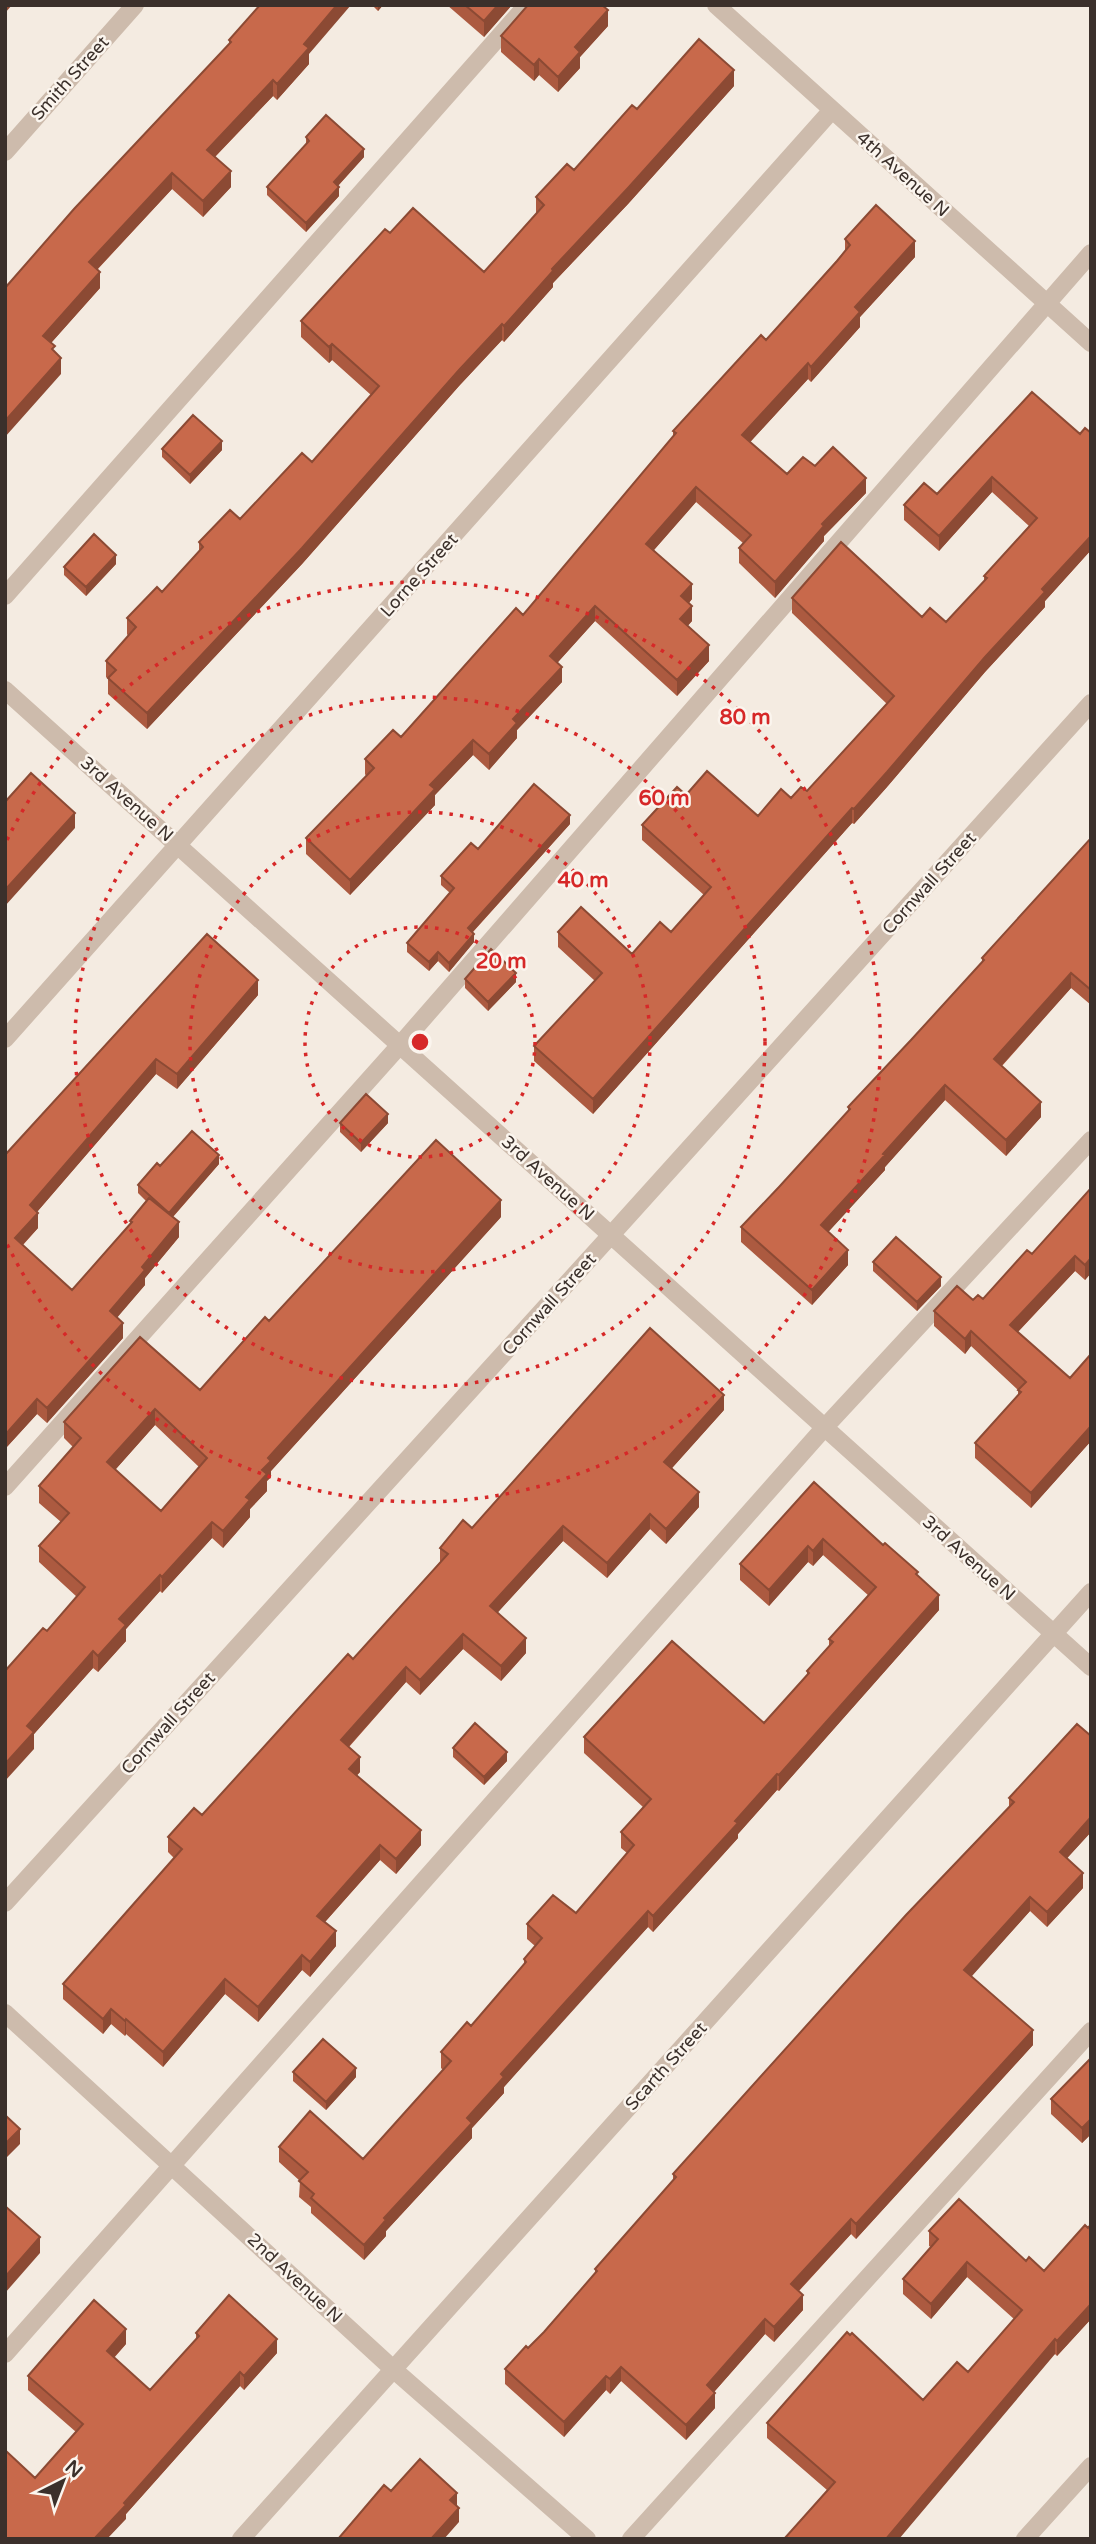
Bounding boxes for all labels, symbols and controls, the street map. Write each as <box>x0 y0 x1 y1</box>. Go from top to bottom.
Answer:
street label: Smith Street <box>26 31 114 125</box>
street label: 4th Avenue N <box>852 127 954 221</box>
street label: Lorne Street <box>376 528 463 622</box>
text: 80 m <box>719 705 771 730</box>
street label: 3rd Avenue N <box>76 752 178 846</box>
text: 60 m <box>638 786 690 811</box>
street label: Cornwall Street <box>877 827 981 939</box>
text: 40 m <box>557 868 609 893</box>
text: 20 m <box>475 949 527 974</box>
centre of rings <box>408 1030 432 1054</box>
street label: 3rd Avenue N <box>497 1131 599 1225</box>
street label: Cornwall Street <box>497 1248 601 1360</box>
street label: 3rd Avenue N <box>918 1511 1020 1605</box>
street label: Cornwall Street <box>116 1667 220 1779</box>
street label: Scarth Street <box>620 2017 712 2115</box>
street label: 2nd Avenue N <box>243 2228 347 2328</box>
north arrow <box>28 2446 98 2516</box>
text: N <box>61 2456 87 2482</box>

